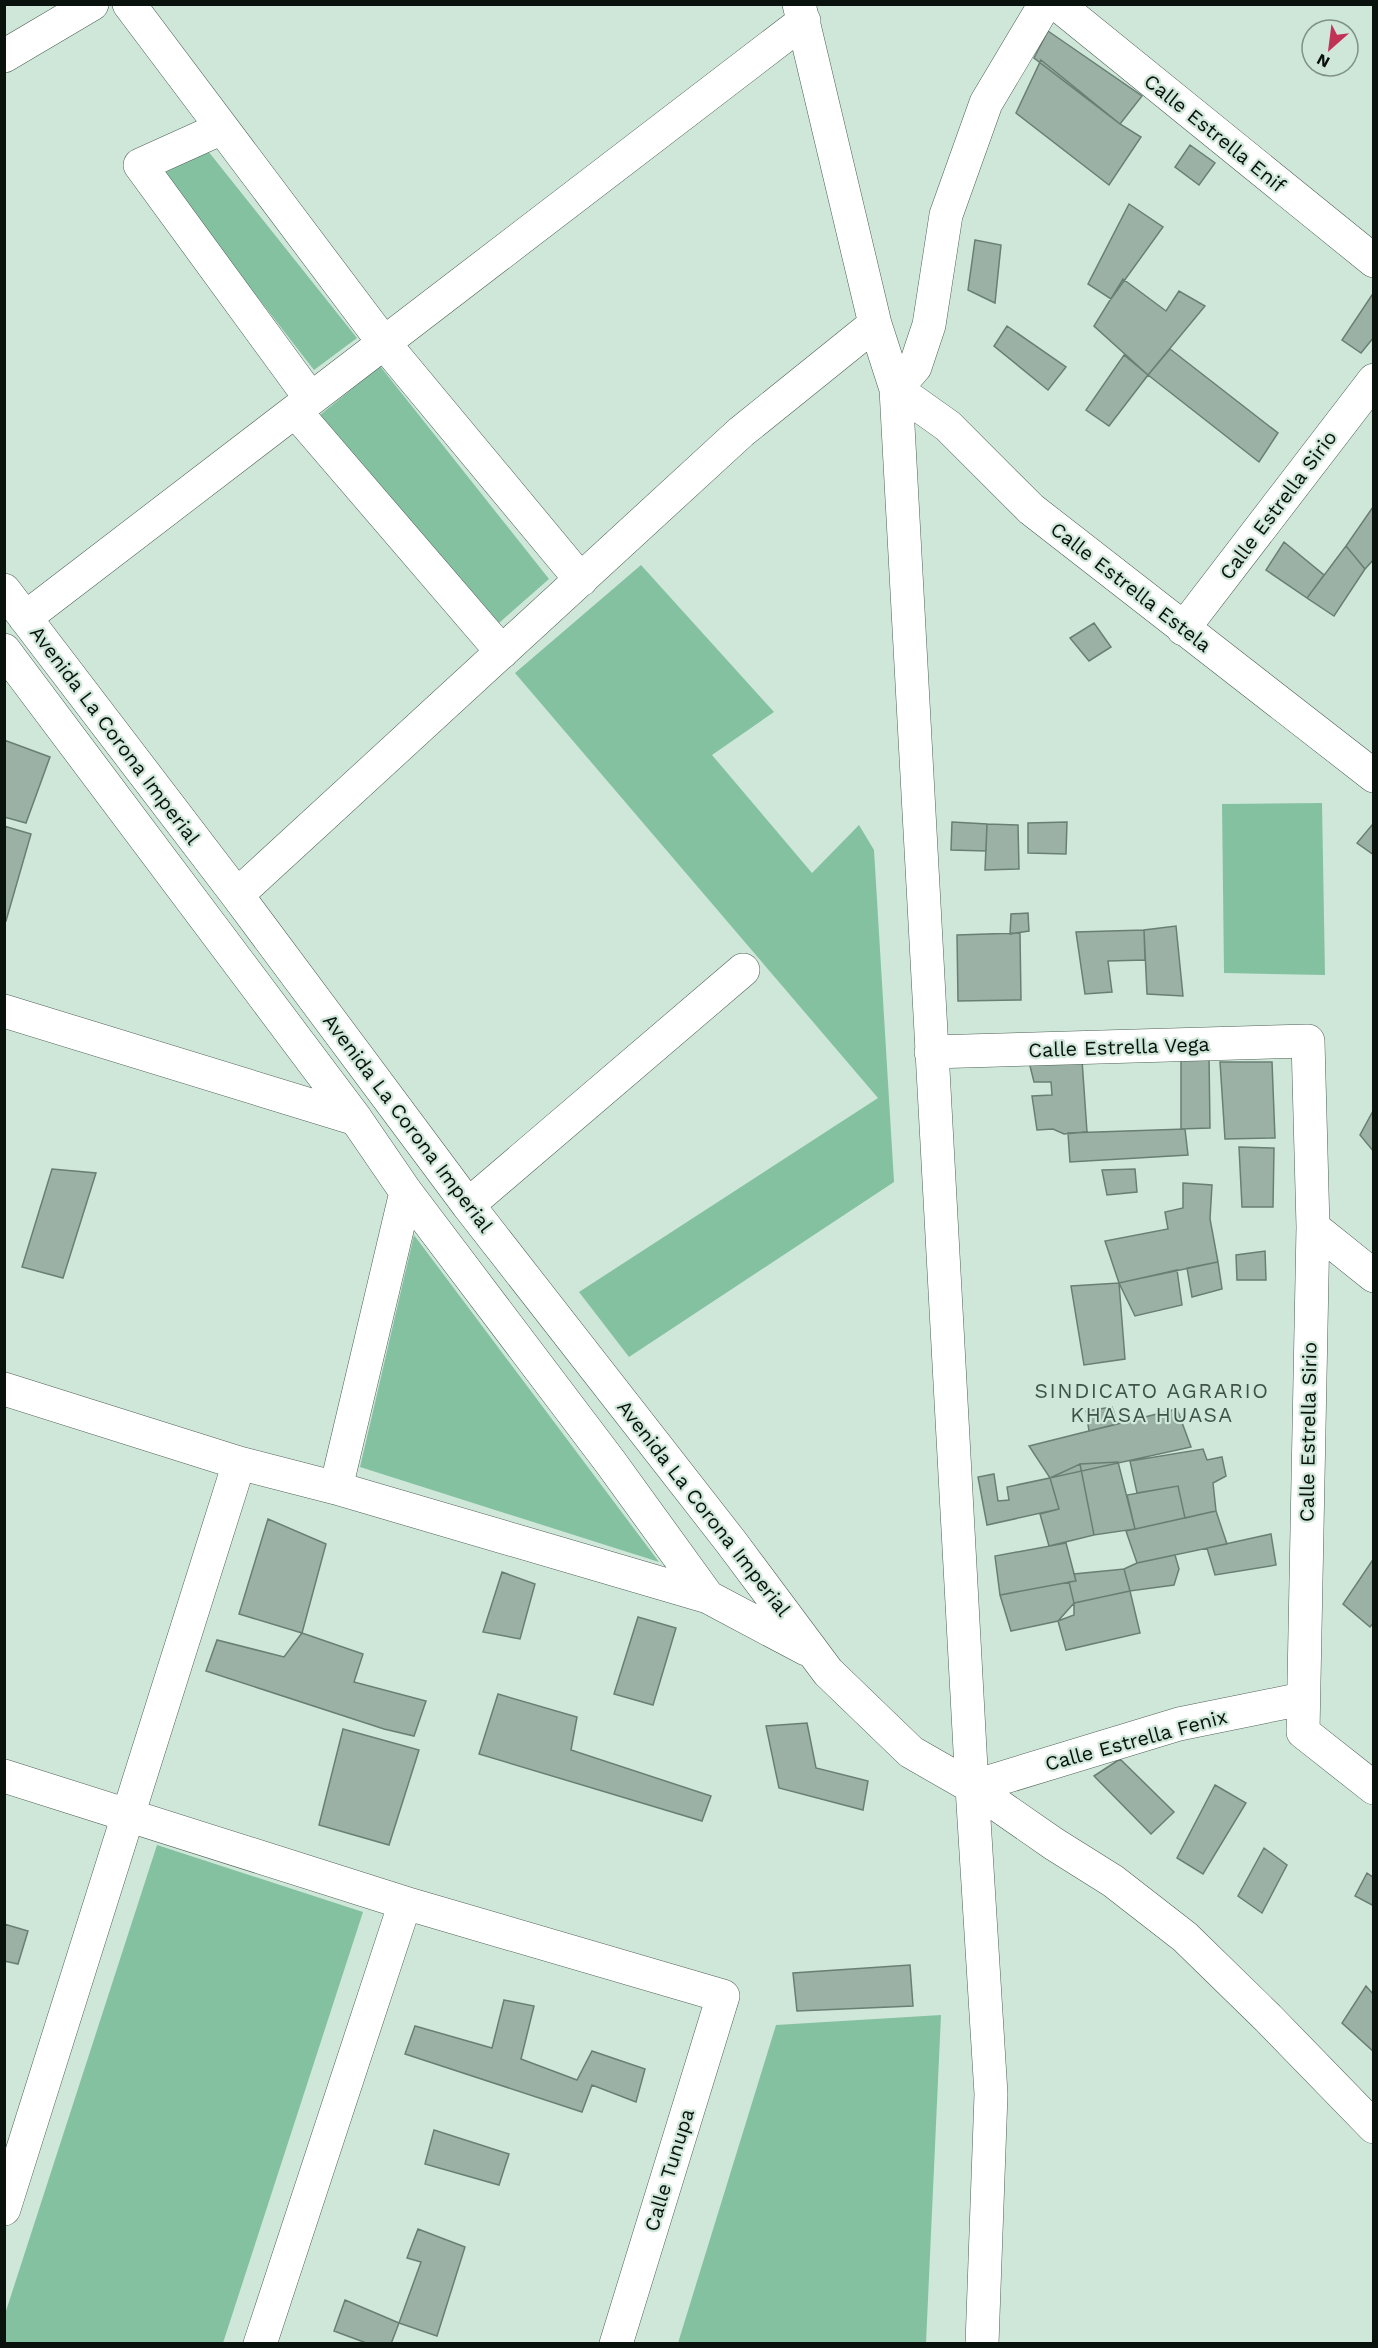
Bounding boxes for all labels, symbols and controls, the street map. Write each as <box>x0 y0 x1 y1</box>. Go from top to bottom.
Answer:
north arrow <box>1300 18 1360 78</box>
text: N <box>1313 50 1333 72</box>
street label: Calle Estrella Enif <box>1139 69 1291 197</box>
street label: Calle Estrella Sirio <box>1214 426 1342 584</box>
street label: Calle Estrella Estela <box>1046 517 1216 657</box>
street label: Avenida La Corona Imperial <box>25 621 205 849</box>
street label: Avenida La Corona Imperial <box>318 1009 498 1237</box>
street label: Calle Estrella Vega <box>1028 1032 1210 1062</box>
street label: Calle Estrella Sirio <box>1294 1342 1322 1522</box>
district label: SINDICATO AGRARIO KHASA HUASA <box>1035 1378 1269 1427</box>
street label: Avenida La Corona Imperial <box>612 1395 796 1621</box>
street label: Calle Estrella Fenix <box>1042 1704 1230 1776</box>
street label: Calle Tunupa <box>639 2106 699 2234</box>

